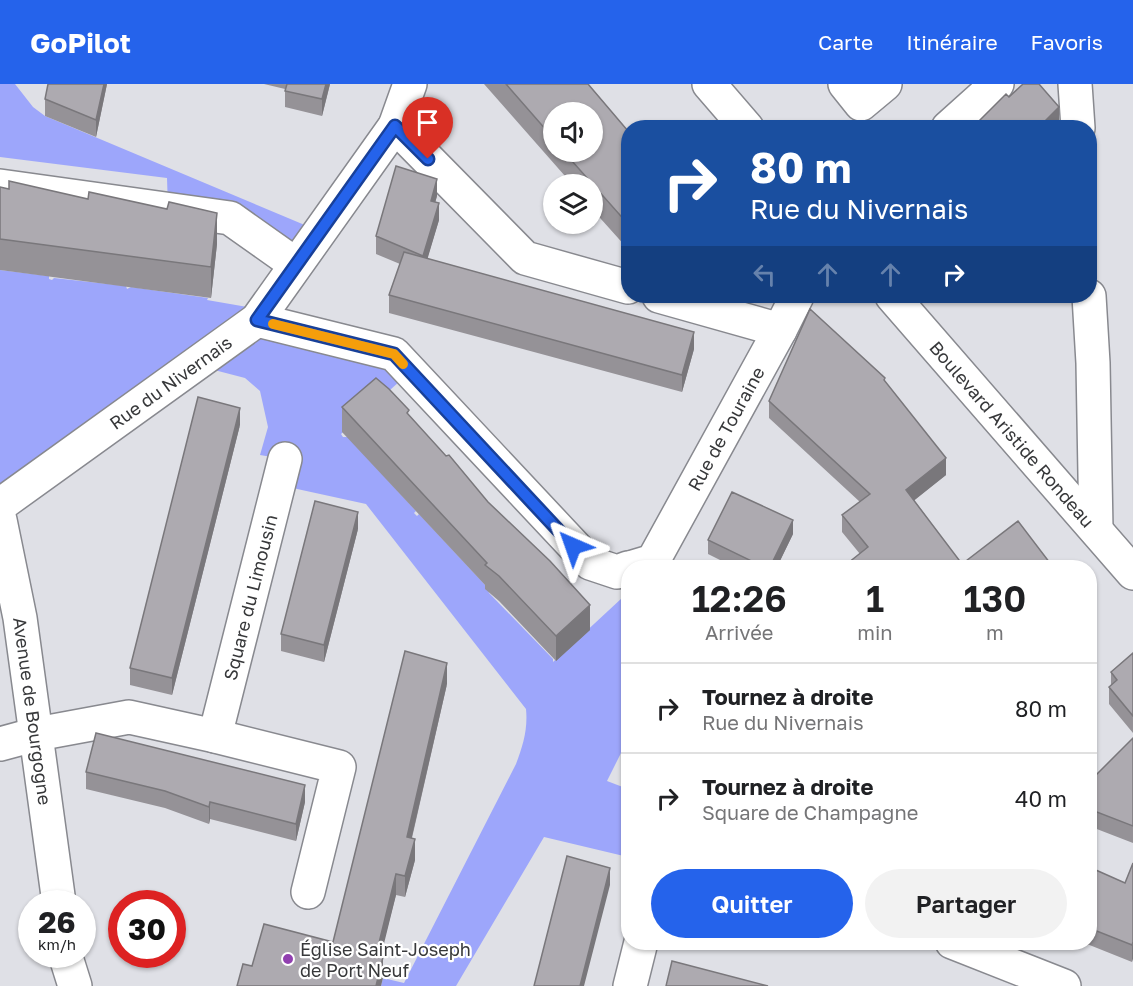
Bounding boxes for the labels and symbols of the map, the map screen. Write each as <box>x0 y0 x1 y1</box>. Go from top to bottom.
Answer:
pin <box>402 97 453 159</box>
street label: Rue du Nivernais <box>105 331 236 434</box>
street label: Boulevard Aristide Rondeau <box>925 336 1099 532</box>
street label: Rue de Touraine <box>683 363 769 495</box>
street label: Square du Limousin <box>219 512 282 682</box>
position arrow <box>541 514 605 578</box>
street label: Avenue de Bourgogne <box>9 616 56 806</box>
speed limit sign: 30 <box>108 890 186 968</box>
place label: Église Saint-Joseph de Port Neuf <box>300 938 471 981</box>
marker: Église Saint-Joseph de Port Neuf <box>281 952 295 966</box>

